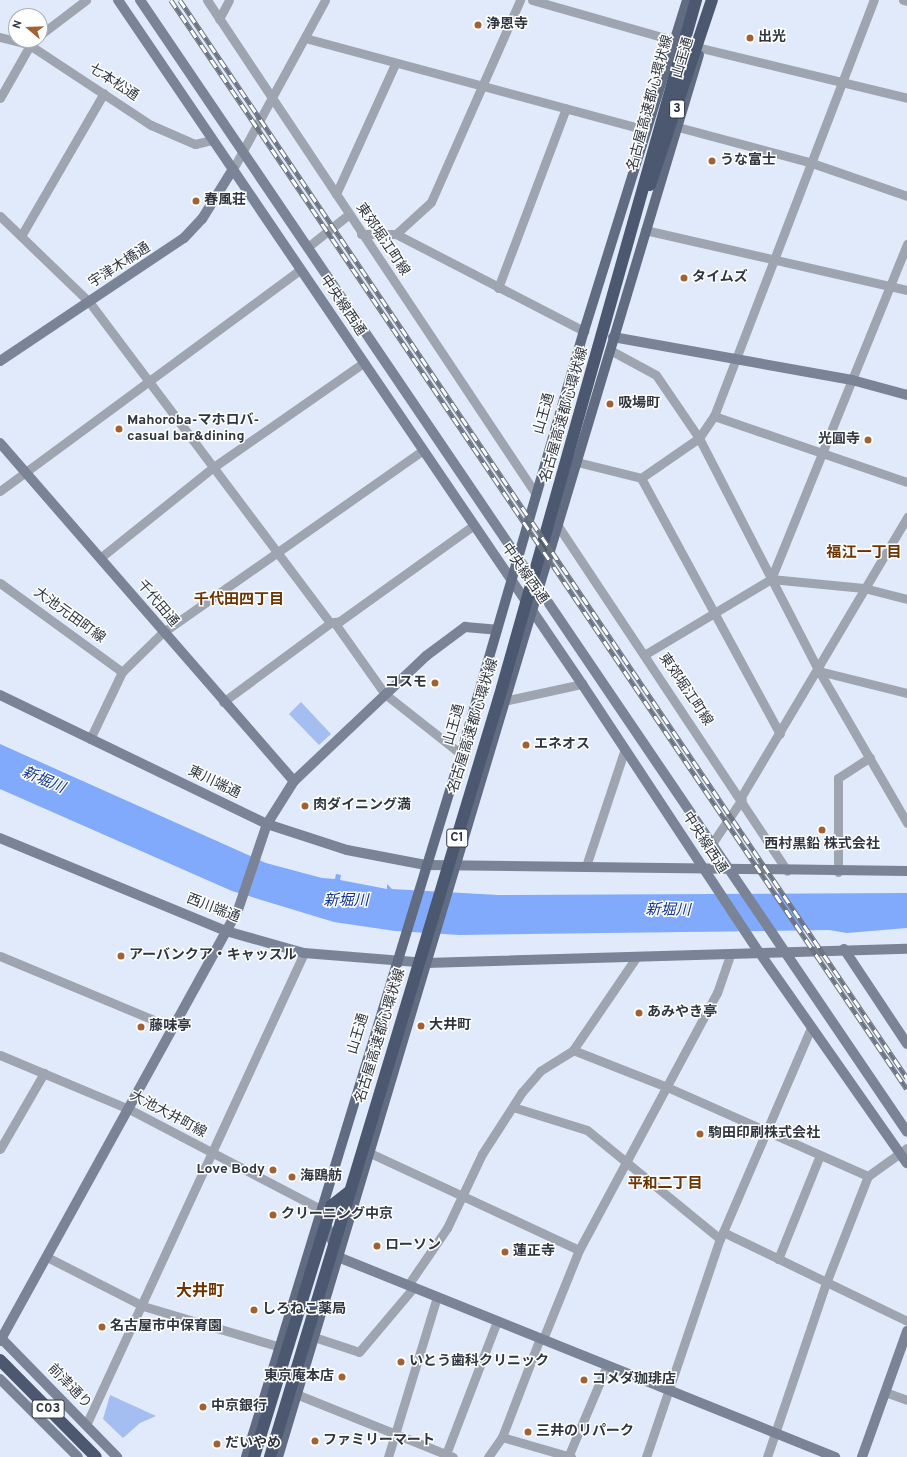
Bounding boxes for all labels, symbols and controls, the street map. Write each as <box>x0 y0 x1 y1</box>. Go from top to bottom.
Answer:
north arrow <box>8 8 48 48</box>
place label: 浄恩寺 <box>486 17 528 33</box>
text: N <box>10 18 26 30</box>
marker: 浄恩寺 <box>473 20 483 30</box>
place label: 出光 <box>758 30 786 46</box>
street label: 名古屋高速都心環状線 <box>625 33 677 173</box>
marker: 出光 <box>745 33 755 43</box>
street label: 山王通 <box>670 35 698 81</box>
street label: 七本松通 <box>85 61 141 105</box>
road number: 3 <box>669 98 685 120</box>
place label: うな富士 <box>720 153 776 169</box>
marker: うな富士 <box>707 156 717 166</box>
place label: 春風荘 <box>204 193 246 209</box>
marker: 春風荘 <box>191 196 201 206</box>
street label: 東郊堀江町線 <box>352 200 412 280</box>
street label: 宇津木橋通 <box>86 240 154 292</box>
place label: タイムズ <box>692 270 748 286</box>
street label: 中央線西通 <box>315 272 369 340</box>
marker: タイムズ <box>679 273 689 283</box>
street label: 名古屋高速都心環状線 <box>538 345 592 485</box>
street label: 山王通 <box>531 391 559 437</box>
place label: 吸場町 <box>618 396 660 412</box>
marker: 吸場町 <box>605 399 615 409</box>
place label: Mahoroba-マホロバ- casual bar&dining <box>127 413 259 446</box>
marker: Mahoroba-マホロバ- casual bar&dining <box>114 424 124 434</box>
place label: 光圓寺 <box>818 432 860 448</box>
marker: 光圓寺 <box>863 435 873 445</box>
street label: 中央線西通 <box>497 541 551 607</box>
district label: 福江一丁目 <box>827 545 901 563</box>
street label: 千代田通 <box>133 577 181 631</box>
street label: 大池元田町線 <box>30 585 108 647</box>
district label: 千代田四丁目 <box>194 592 284 610</box>
street label: 東郊堀江町線 <box>655 650 715 730</box>
street label: 名古屋高速都心環状線 <box>446 657 502 795</box>
place label: コスモ <box>385 675 427 691</box>
marker: コスモ <box>430 678 440 688</box>
street label: 山王通 <box>441 702 469 748</box>
place label: エネオス <box>534 737 590 753</box>
marker: エネオス <box>521 740 531 750</box>
street label: 東川端通 <box>185 763 243 803</box>
water label: 新堀川 <box>19 764 67 798</box>
place label: 肉ダイニング満 <box>313 798 411 814</box>
marker: 肉ダイニング満 <box>300 801 310 811</box>
street label: 中央線西通 <box>678 809 730 877</box>
marker: 西村黒鉛 株式会社 <box>817 825 827 835</box>
road number: C1 <box>446 827 468 849</box>
place label: 西村黒鉛 株式会社 <box>764 837 880 853</box>
street label: 西川端通 <box>184 891 242 927</box>
water label: 新堀川 <box>324 893 368 911</box>
water label: 新堀川 <box>645 902 691 920</box>
place label: アーバンクア・キャッスル <box>129 948 296 964</box>
marker: アーバンクア・キャッスル <box>116 951 126 961</box>
street label: 名古屋高速都心環状線 <box>353 967 409 1105</box>
place label: あみやき亭 <box>647 1005 717 1021</box>
marker: あみやき亭 <box>634 1008 644 1018</box>
street label: 山王通 <box>345 1011 373 1057</box>
place label: 大井町 <box>429 1018 471 1034</box>
place label: 藤味亭 <box>149 1019 191 1035</box>
marker: 大井町 <box>416 1021 426 1031</box>
marker: 藤味亭 <box>136 1022 146 1032</box>
street label: 大池大井町線 <box>127 1088 209 1142</box>
place label: 駒田印刷株式会社 <box>708 1126 820 1142</box>
marker: 駒田印刷株式会社 <box>695 1129 705 1139</box>
place label: Love Body <box>197 1162 265 1178</box>
marker: Love Body <box>268 1165 278 1175</box>
place label: 海鴎舫 <box>300 1169 342 1185</box>
marker: 海鴎舫 <box>287 1172 297 1182</box>
district label: 平和二丁目 <box>628 1176 702 1194</box>
place label: クリーニング中京 <box>281 1207 393 1223</box>
marker: クリーニング中京 <box>268 1210 278 1220</box>
place label: ローソン <box>385 1238 441 1254</box>
marker: ローソン <box>372 1241 382 1251</box>
place label: 蓮正寺 <box>513 1244 555 1260</box>
marker: 蓮正寺 <box>500 1247 510 1257</box>
district label: 大井町 <box>176 1282 224 1302</box>
place label: しろねこ薬局 <box>262 1302 346 1318</box>
marker: しろねこ薬局 <box>249 1305 259 1315</box>
place label: 名古屋市中保育園 <box>110 1319 222 1335</box>
marker: 名古屋市中保育園 <box>97 1322 107 1332</box>
place label: いとう歯科クリニック <box>409 1354 549 1370</box>
marker: いとう歯科クリニック <box>396 1357 406 1367</box>
street label: 前津通り <box>44 1361 94 1413</box>
place label: 東京庵本店 <box>264 1369 334 1385</box>
marker: 東京庵本店 <box>337 1372 347 1382</box>
place label: コメダ珈琲店 <box>592 1372 676 1388</box>
marker: コメダ珈琲店 <box>579 1375 589 1385</box>
road number: C03 <box>31 1398 65 1420</box>
place label: 中京銀行 <box>211 1399 267 1415</box>
marker: 中京銀行 <box>198 1402 208 1412</box>
place label: 三井のリパーク <box>536 1424 634 1440</box>
marker: 三井のリパーク <box>523 1427 533 1437</box>
place label: ファミリーマート <box>323 1433 435 1449</box>
place label: だいやめ <box>225 1436 281 1452</box>
marker: ファミリーマート <box>310 1436 320 1446</box>
marker: だいやめ <box>212 1439 222 1449</box>

